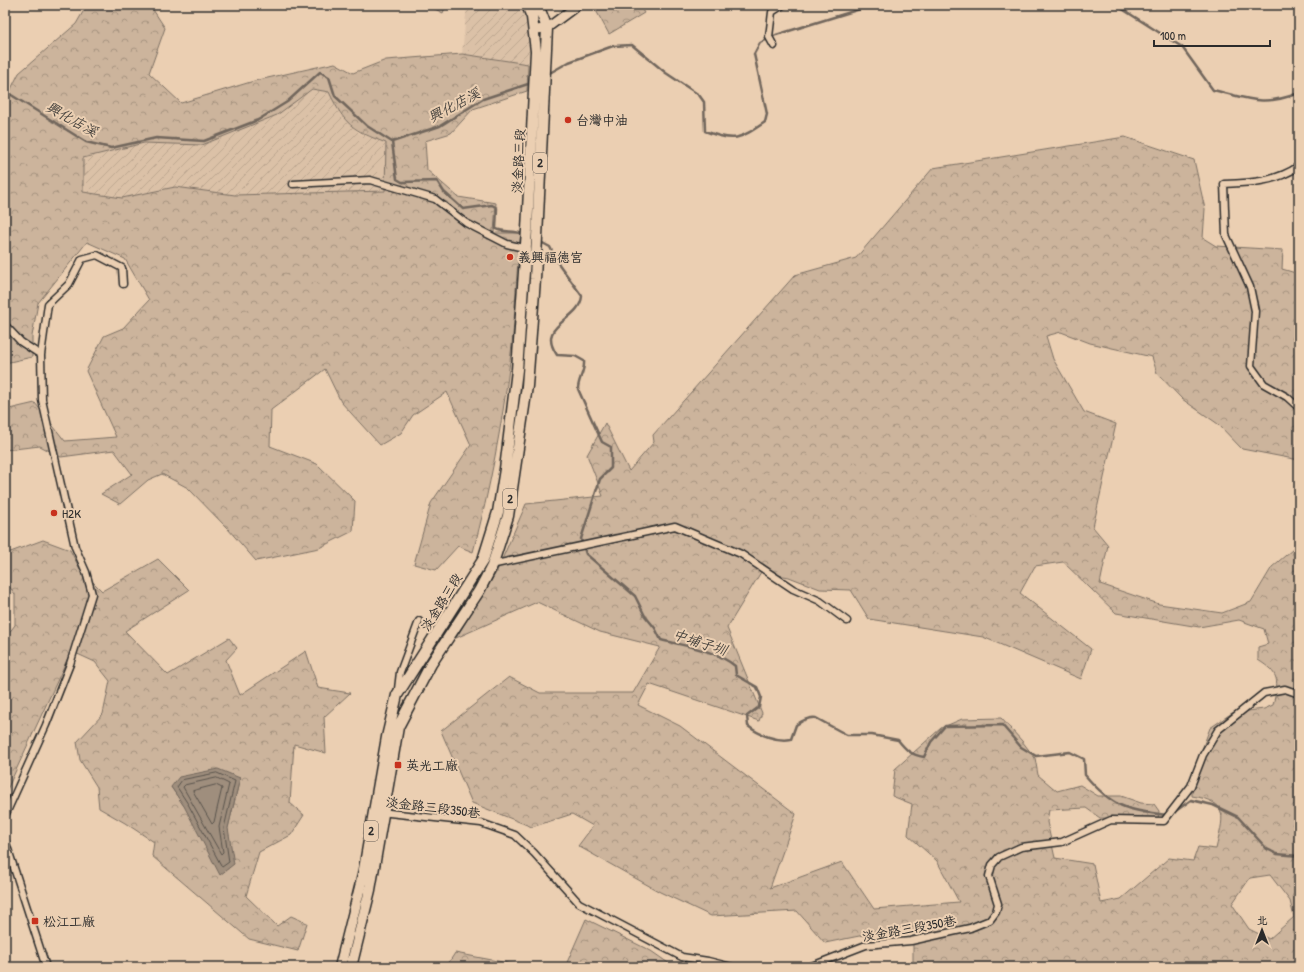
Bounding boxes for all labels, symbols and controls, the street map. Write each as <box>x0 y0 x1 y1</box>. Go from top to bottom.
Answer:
scale bar <box>1154 22 1270 48</box>
text: 100 m <box>1160 27 1186 44</box>
water label: 興化店溪 <box>425 83 484 126</box>
water label: 興化店溪 <box>43 97 102 141</box>
place label: 台灣中油 <box>576 111 628 129</box>
marker: 台灣中油 <box>563 115 573 125</box>
street label: 淡金路三段 <box>507 128 529 194</box>
road number: 2 <box>533 153 547 173</box>
place label: 義興福德宮 <box>518 248 583 266</box>
marker: 義興福德宮 <box>505 252 515 262</box>
road number: 2 <box>503 489 517 509</box>
place label: H2K <box>62 504 81 522</box>
marker: H2K <box>49 508 59 518</box>
street label: 淡金路三段 <box>416 570 466 634</box>
water label: 中埔子圳 <box>671 624 732 660</box>
place label: 英光工廠 <box>406 756 458 774</box>
marker: 英光工廠 <box>393 760 403 770</box>
street label: 淡金路三段350巷 <box>385 792 481 822</box>
road number: 2 <box>364 821 378 841</box>
north arrow <box>1242 910 1282 950</box>
street label: 淡金路三段350巷 <box>861 911 957 945</box>
place label: 松江工廠 <box>43 912 95 930</box>
text: 北 <box>1257 913 1268 927</box>
marker: 松江工廠 <box>30 916 40 926</box>

